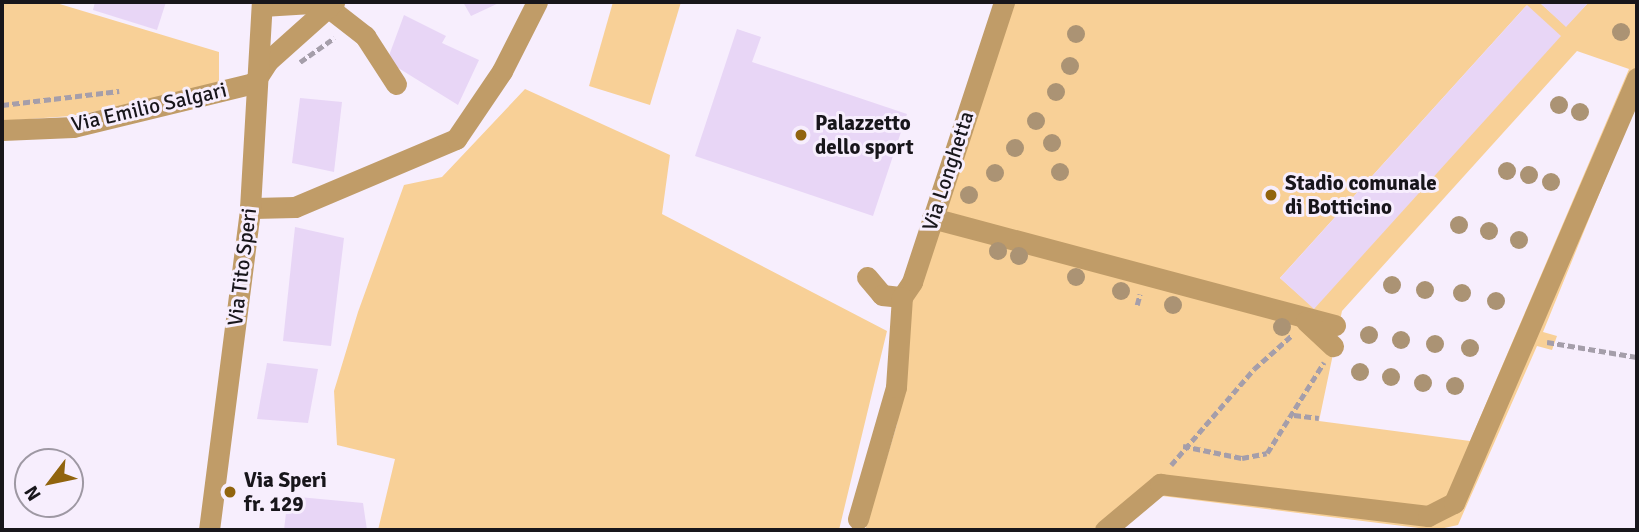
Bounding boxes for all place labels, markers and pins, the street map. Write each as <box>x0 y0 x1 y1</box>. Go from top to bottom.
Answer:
place label: Palazzetto dello sport <box>815 110 914 160</box>
marker: Palazzetto dello sport <box>793 127 809 143</box>
place label: Stadio comunale di Botticino <box>1285 170 1437 220</box>
marker: Stadio comunale di Botticino <box>1263 187 1279 203</box>
place label: Via Speri fr. 129 <box>244 467 327 517</box>
marker: Via Speri fr. 129 <box>222 484 238 500</box>

